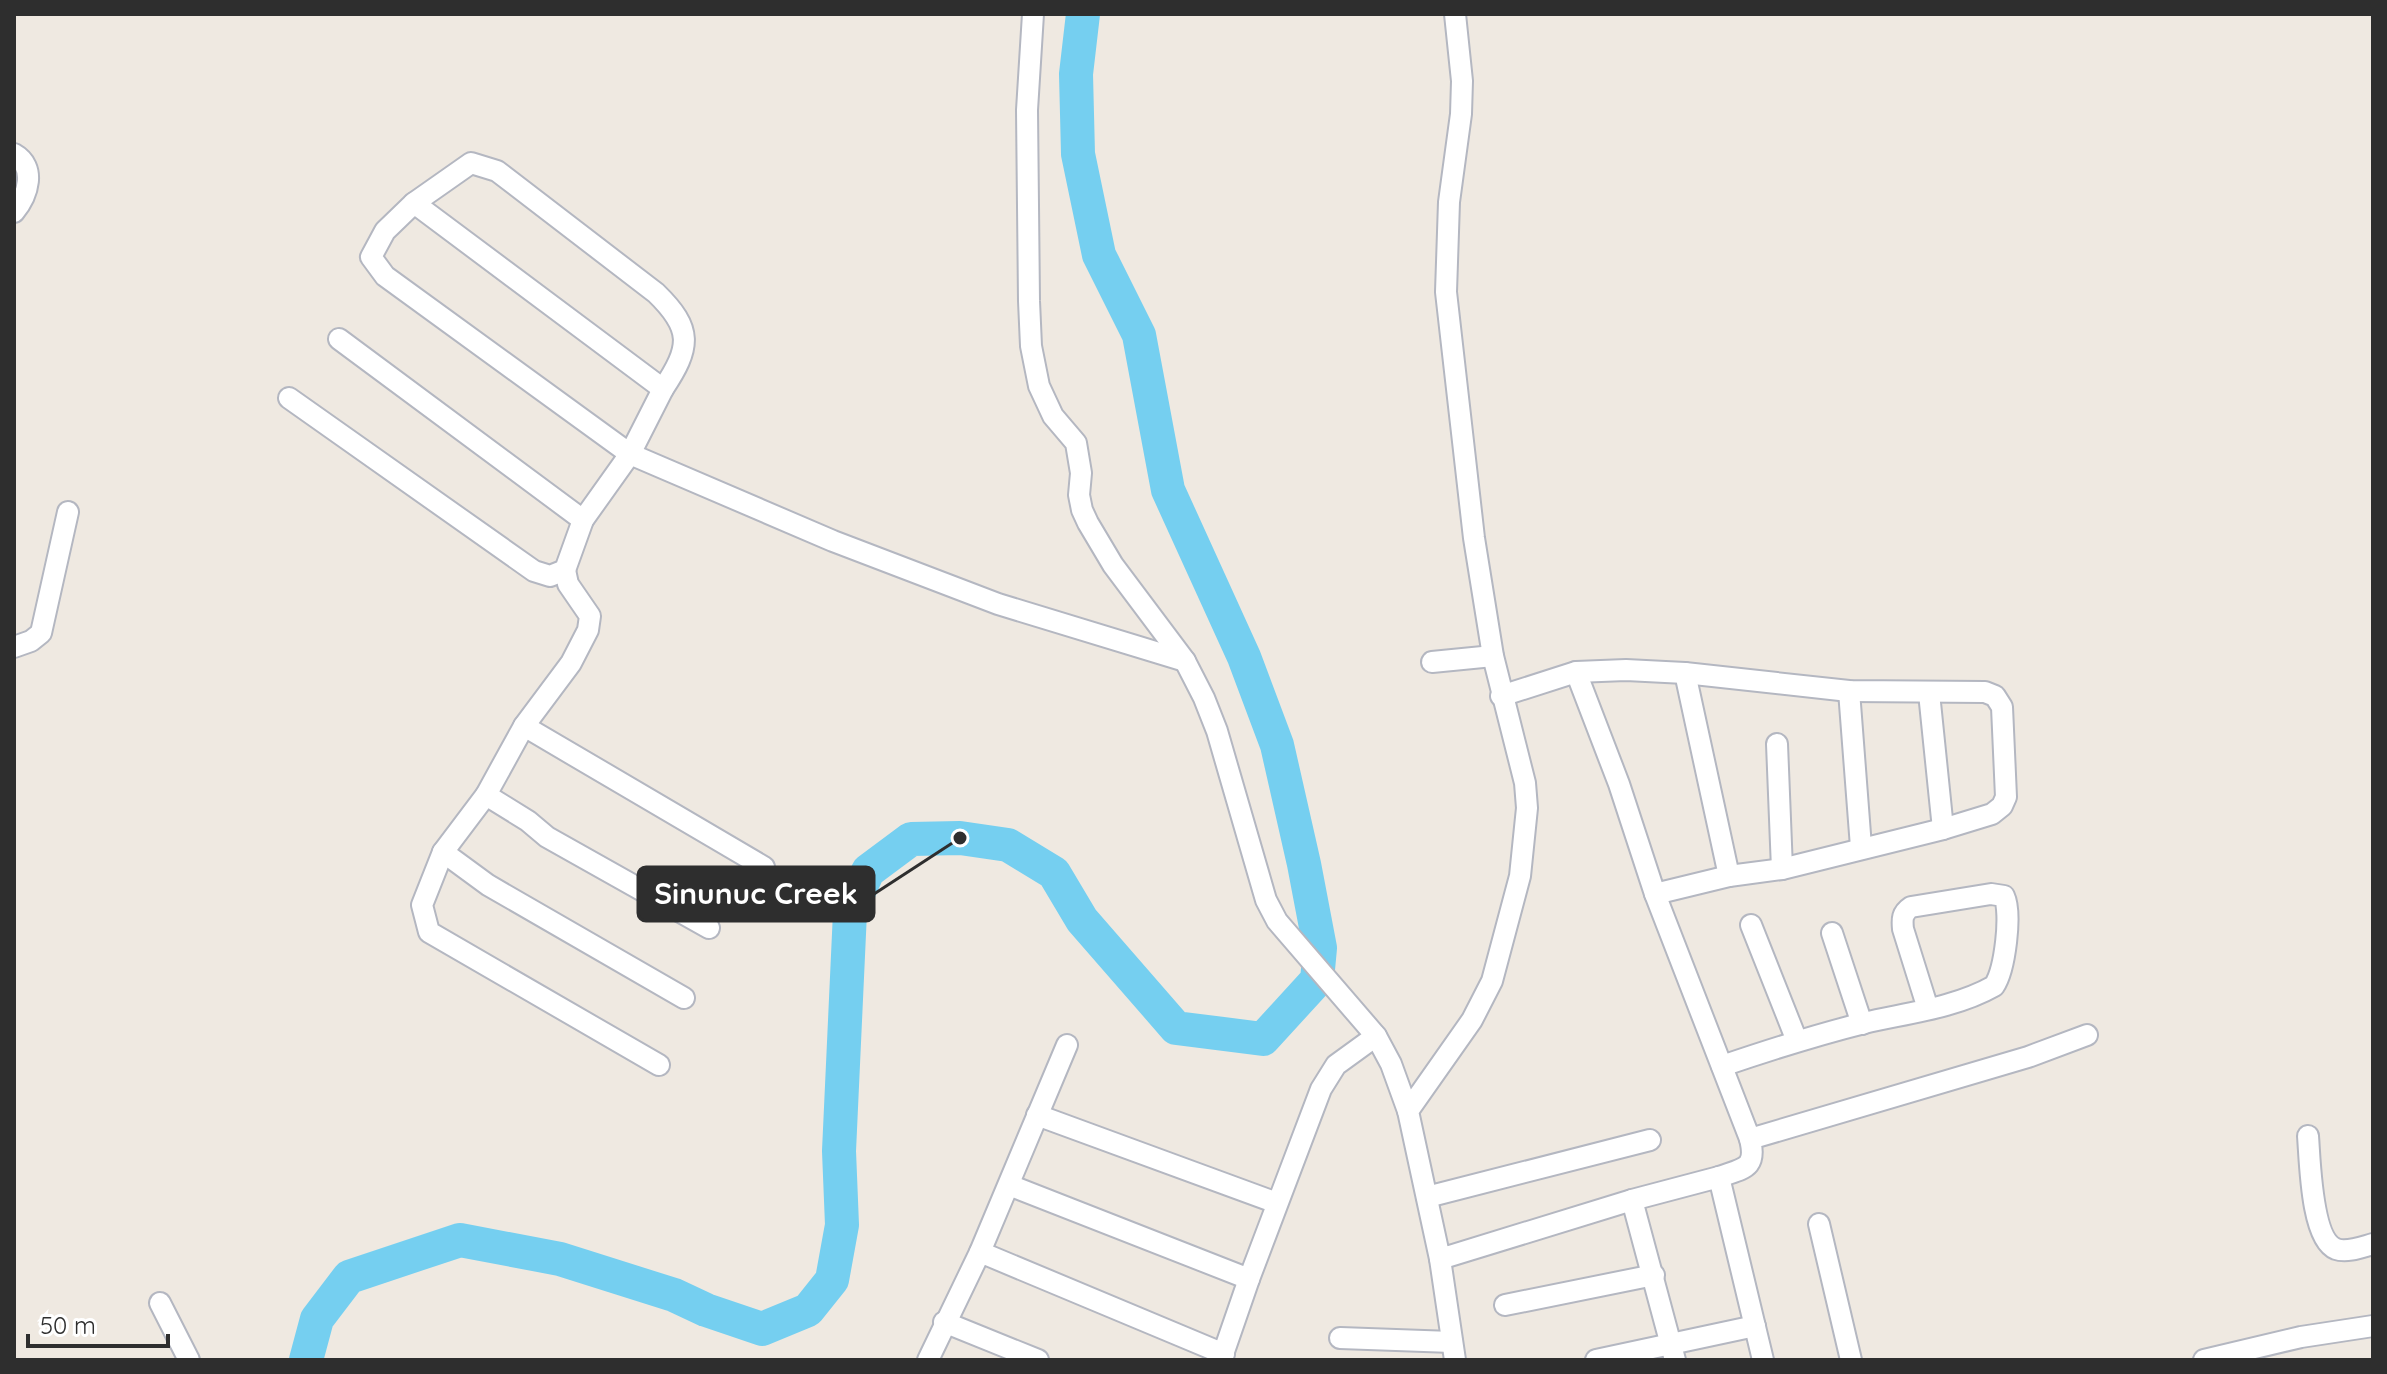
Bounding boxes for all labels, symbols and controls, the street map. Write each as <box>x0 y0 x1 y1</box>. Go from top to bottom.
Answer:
callout: Sinunuc Creek <box>638 867 874 921</box>
text: Sinunuc Creek <box>654 874 858 912</box>
scale bar <box>28 1298 168 1348</box>
text: 50 m <box>40 1310 96 1340</box>

